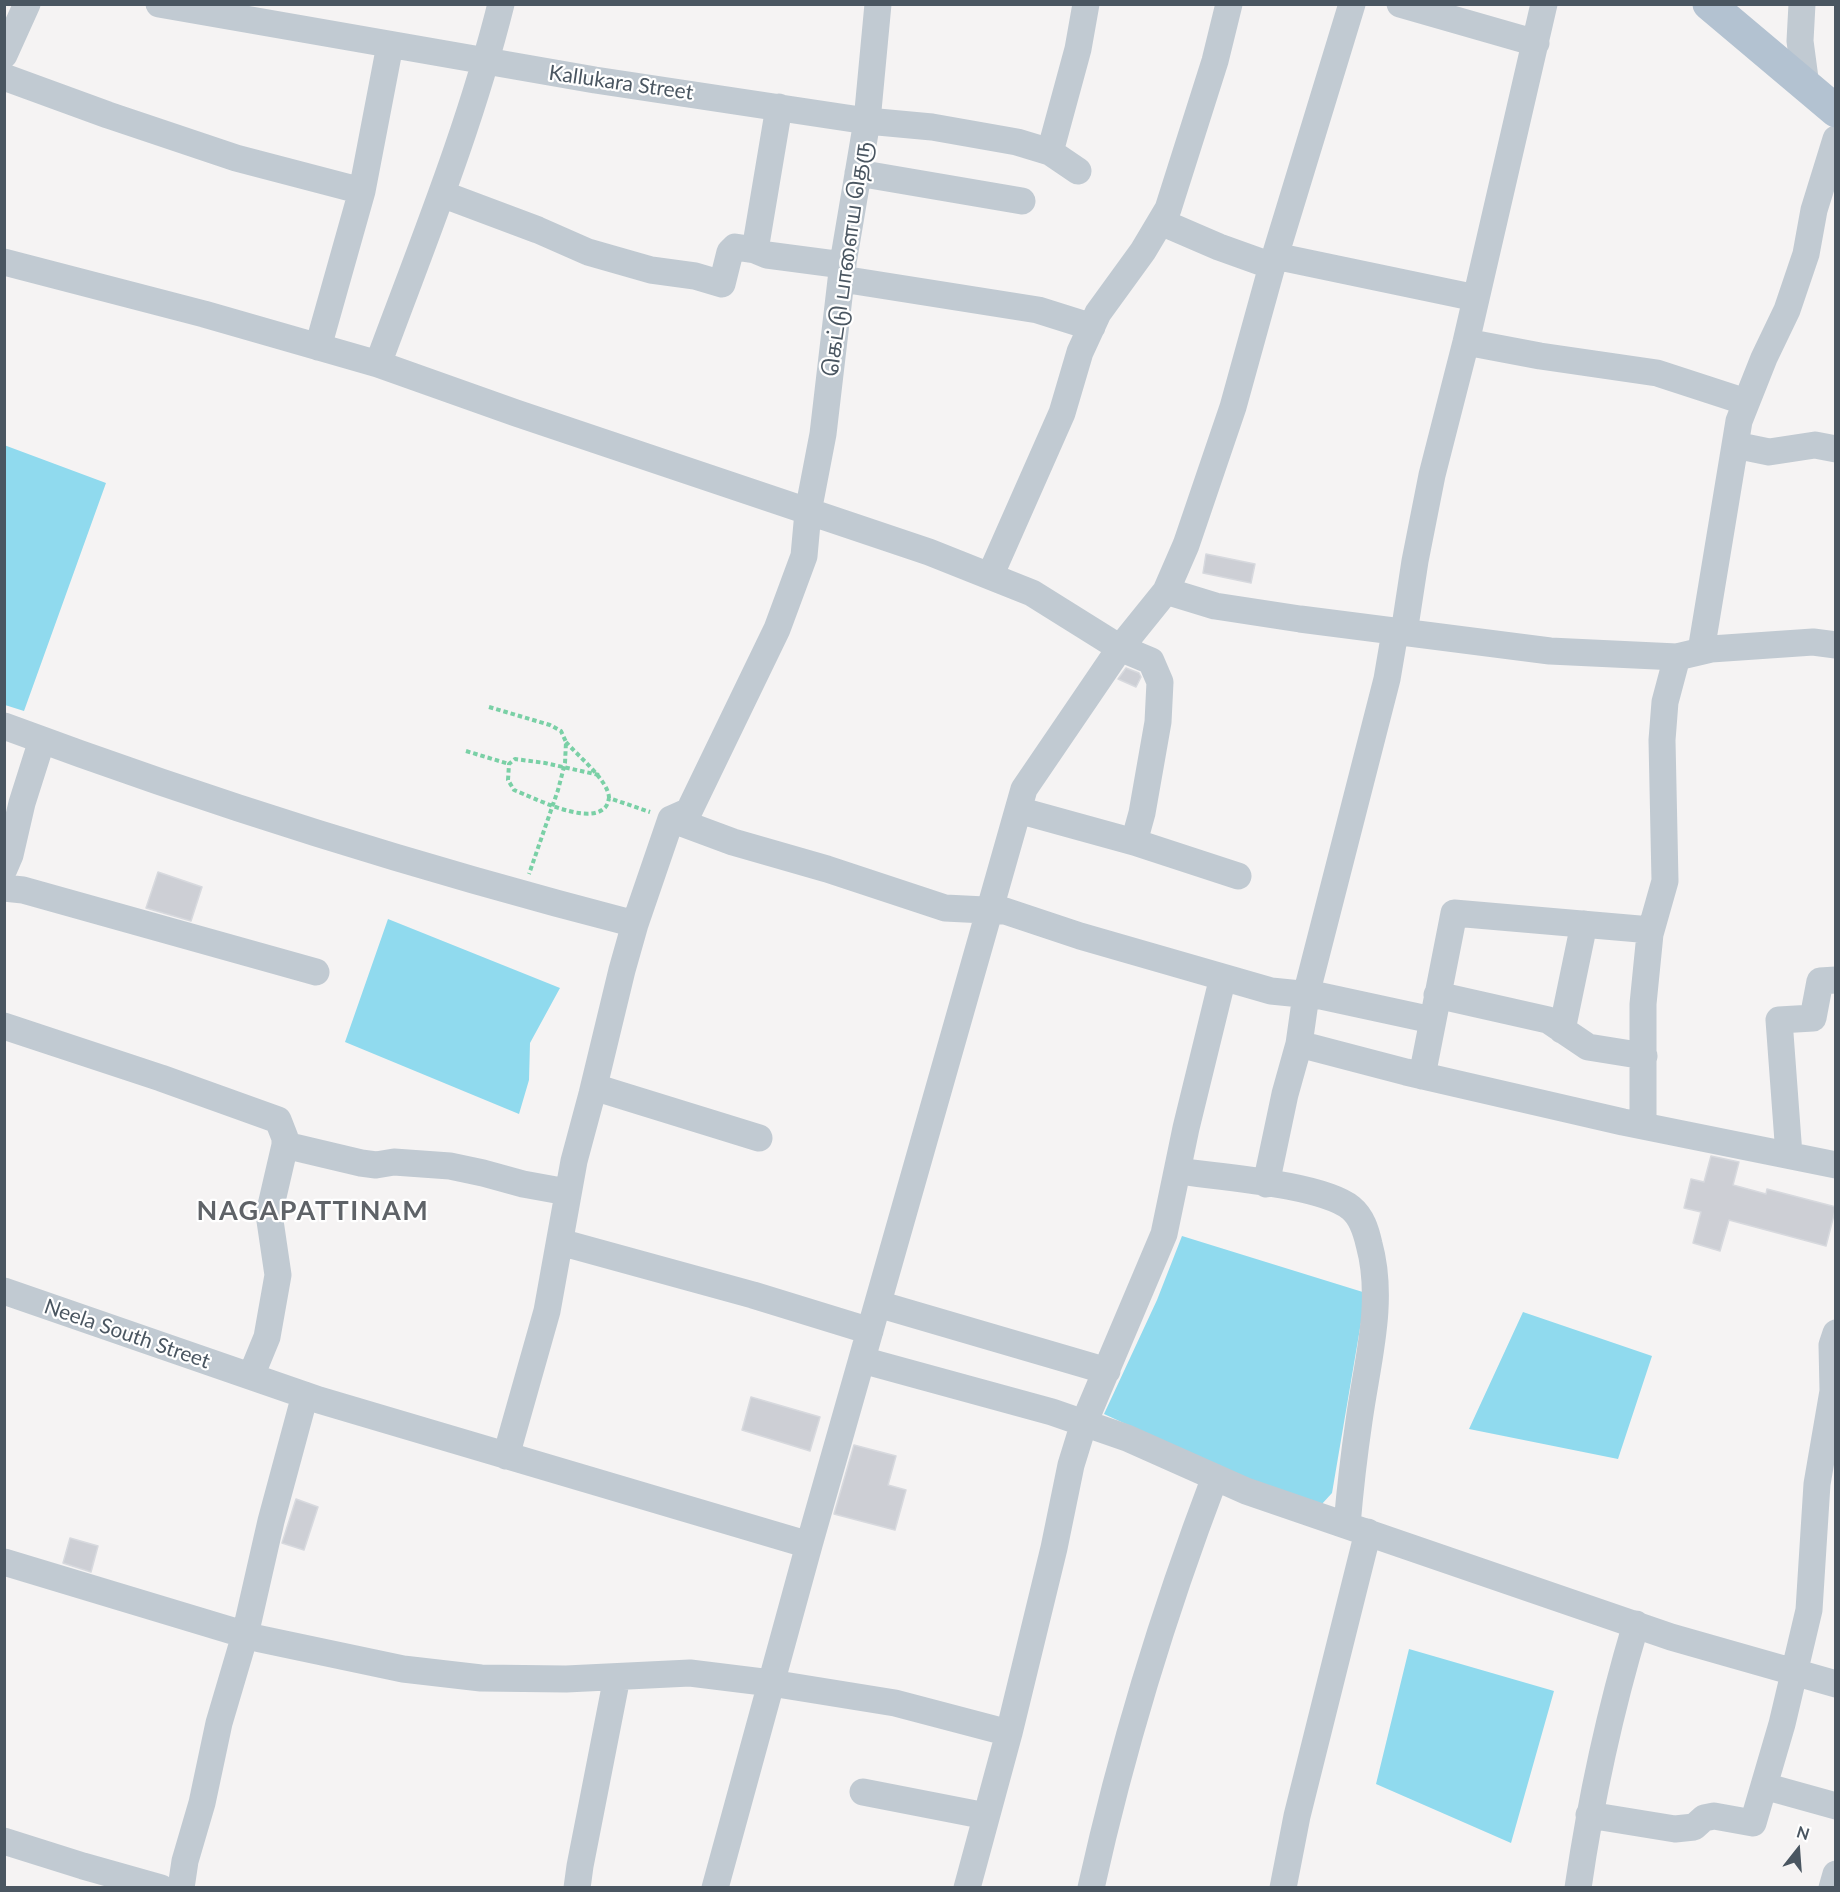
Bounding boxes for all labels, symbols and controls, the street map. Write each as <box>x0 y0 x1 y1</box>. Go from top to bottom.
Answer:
street label: Kallukara Street <box>547 60 695 106</box>
street label: கெட்டு பாளைய தெரு <box>818 140 876 378</box>
district label: NAGAPATTINAM <box>197 1195 429 1227</box>
street label: Neela South Street <box>41 1294 213 1374</box>
north arrow <box>1768 1820 1828 1880</box>
text: N <box>1795 1821 1812 1843</box>

